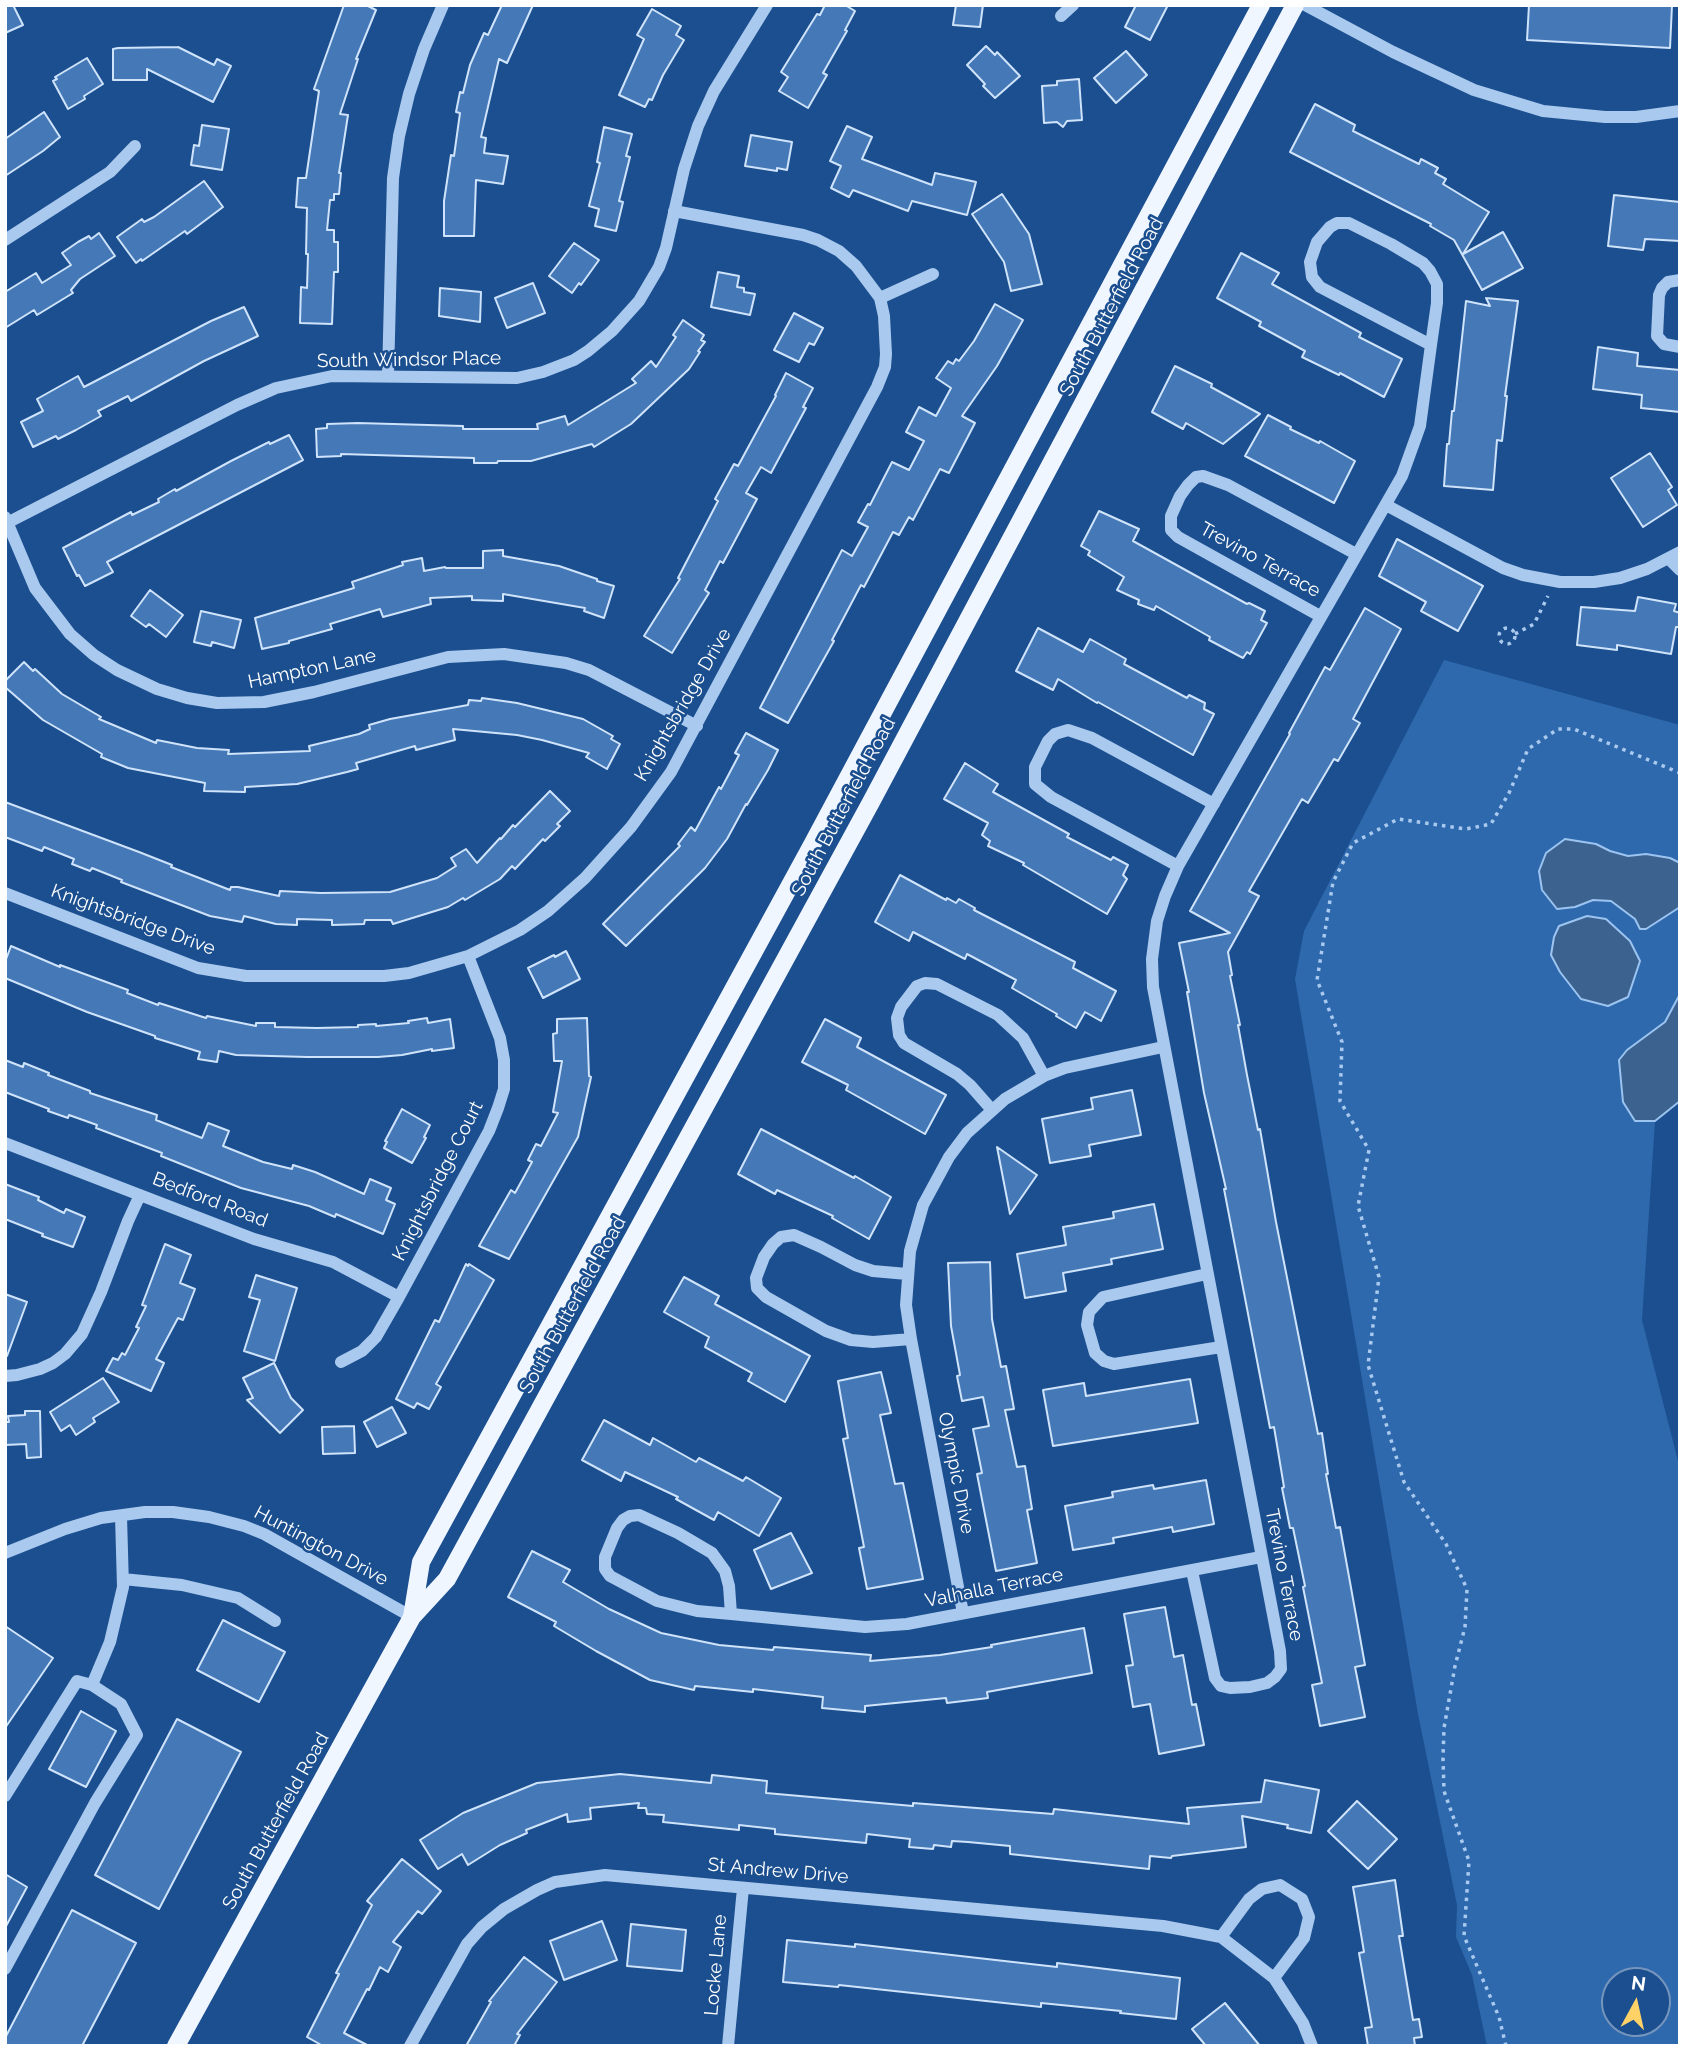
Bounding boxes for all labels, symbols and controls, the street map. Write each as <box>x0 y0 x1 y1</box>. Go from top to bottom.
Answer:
street label: South Butterfield Road <box>1055 214 1169 400</box>
street label: South Windsor Place <box>317 347 501 373</box>
street label: Trevino Terrace <box>1196 517 1324 603</box>
street label: Knightsbridge Drive <box>630 624 736 786</box>
street label: Hampton Lane <box>246 644 378 694</box>
street label: South Butterfield Road <box>787 714 901 900</box>
street label: Knightsbridge Drive <box>48 880 218 960</box>
street label: Knightsbridge Court <box>388 1097 488 1265</box>
street label: Bedford Road <box>149 1168 271 1232</box>
street label: South Butterfield Road <box>515 1213 631 1397</box>
street label: Olympic Drive <box>933 1410 979 1536</box>
street label: Huntington Drive <box>250 1501 392 1591</box>
street label: Trevino Terrace <box>1260 1507 1308 1643</box>
street label: Valhalla Terrace <box>923 1563 1065 1613</box>
street label: South Butterfield Road <box>218 1729 334 1913</box>
street label: St Andrew Drive <box>707 1853 849 1889</box>
street label: Locke Lane <box>700 1913 732 2017</box>
north arrow <box>1601 1967 1671 2037</box>
text: N <box>1630 1971 1647 1995</box>

